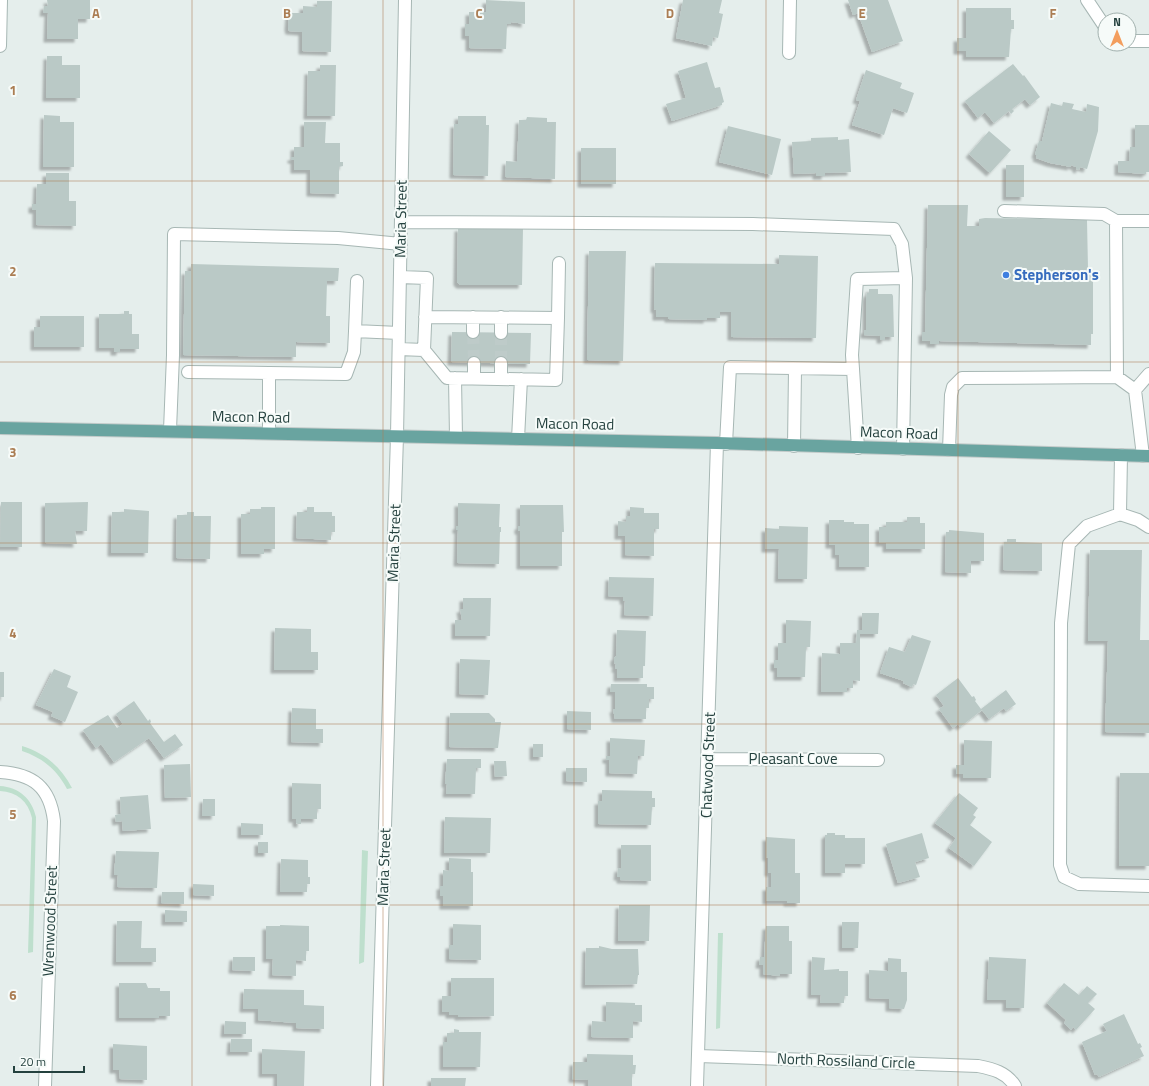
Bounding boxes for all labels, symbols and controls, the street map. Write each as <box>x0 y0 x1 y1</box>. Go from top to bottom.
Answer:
text: A <box>92 3 100 23</box>
text: B <box>283 3 291 23</box>
text: C <box>475 3 483 23</box>
text: D <box>666 3 674 23</box>
text: E <box>858 3 866 23</box>
text: F <box>1050 3 1057 23</box>
north arrow <box>1097 12 1137 52</box>
text: N <box>1113 14 1121 30</box>
text: 1 <box>9 80 17 100</box>
street label: Maria Street <box>388 179 413 258</box>
text: 2 <box>9 261 17 281</box>
place label: Stepherson's <box>1014 263 1099 286</box>
marker: Stepherson's <box>1001 270 1011 280</box>
street label: Macon Road <box>212 404 290 429</box>
street label: Macon Road <box>536 411 614 436</box>
street label: Macon Road <box>859 420 939 445</box>
text: 3 <box>9 442 17 462</box>
street label: Maria Street <box>381 503 406 582</box>
text: 4 <box>9 623 17 643</box>
street label: Chatwood Street <box>694 711 721 818</box>
street label: Pleasant Cove <box>749 747 837 770</box>
text: 5 <box>9 804 17 824</box>
street label: Maria Street <box>371 827 396 906</box>
street label: Wrenwood Street <box>36 865 63 977</box>
text: 6 <box>9 985 17 1005</box>
street label: North Rossiland Circle <box>776 1047 916 1074</box>
scale bar <box>14 1048 84 1074</box>
text: 20 m <box>20 1052 46 1071</box>

